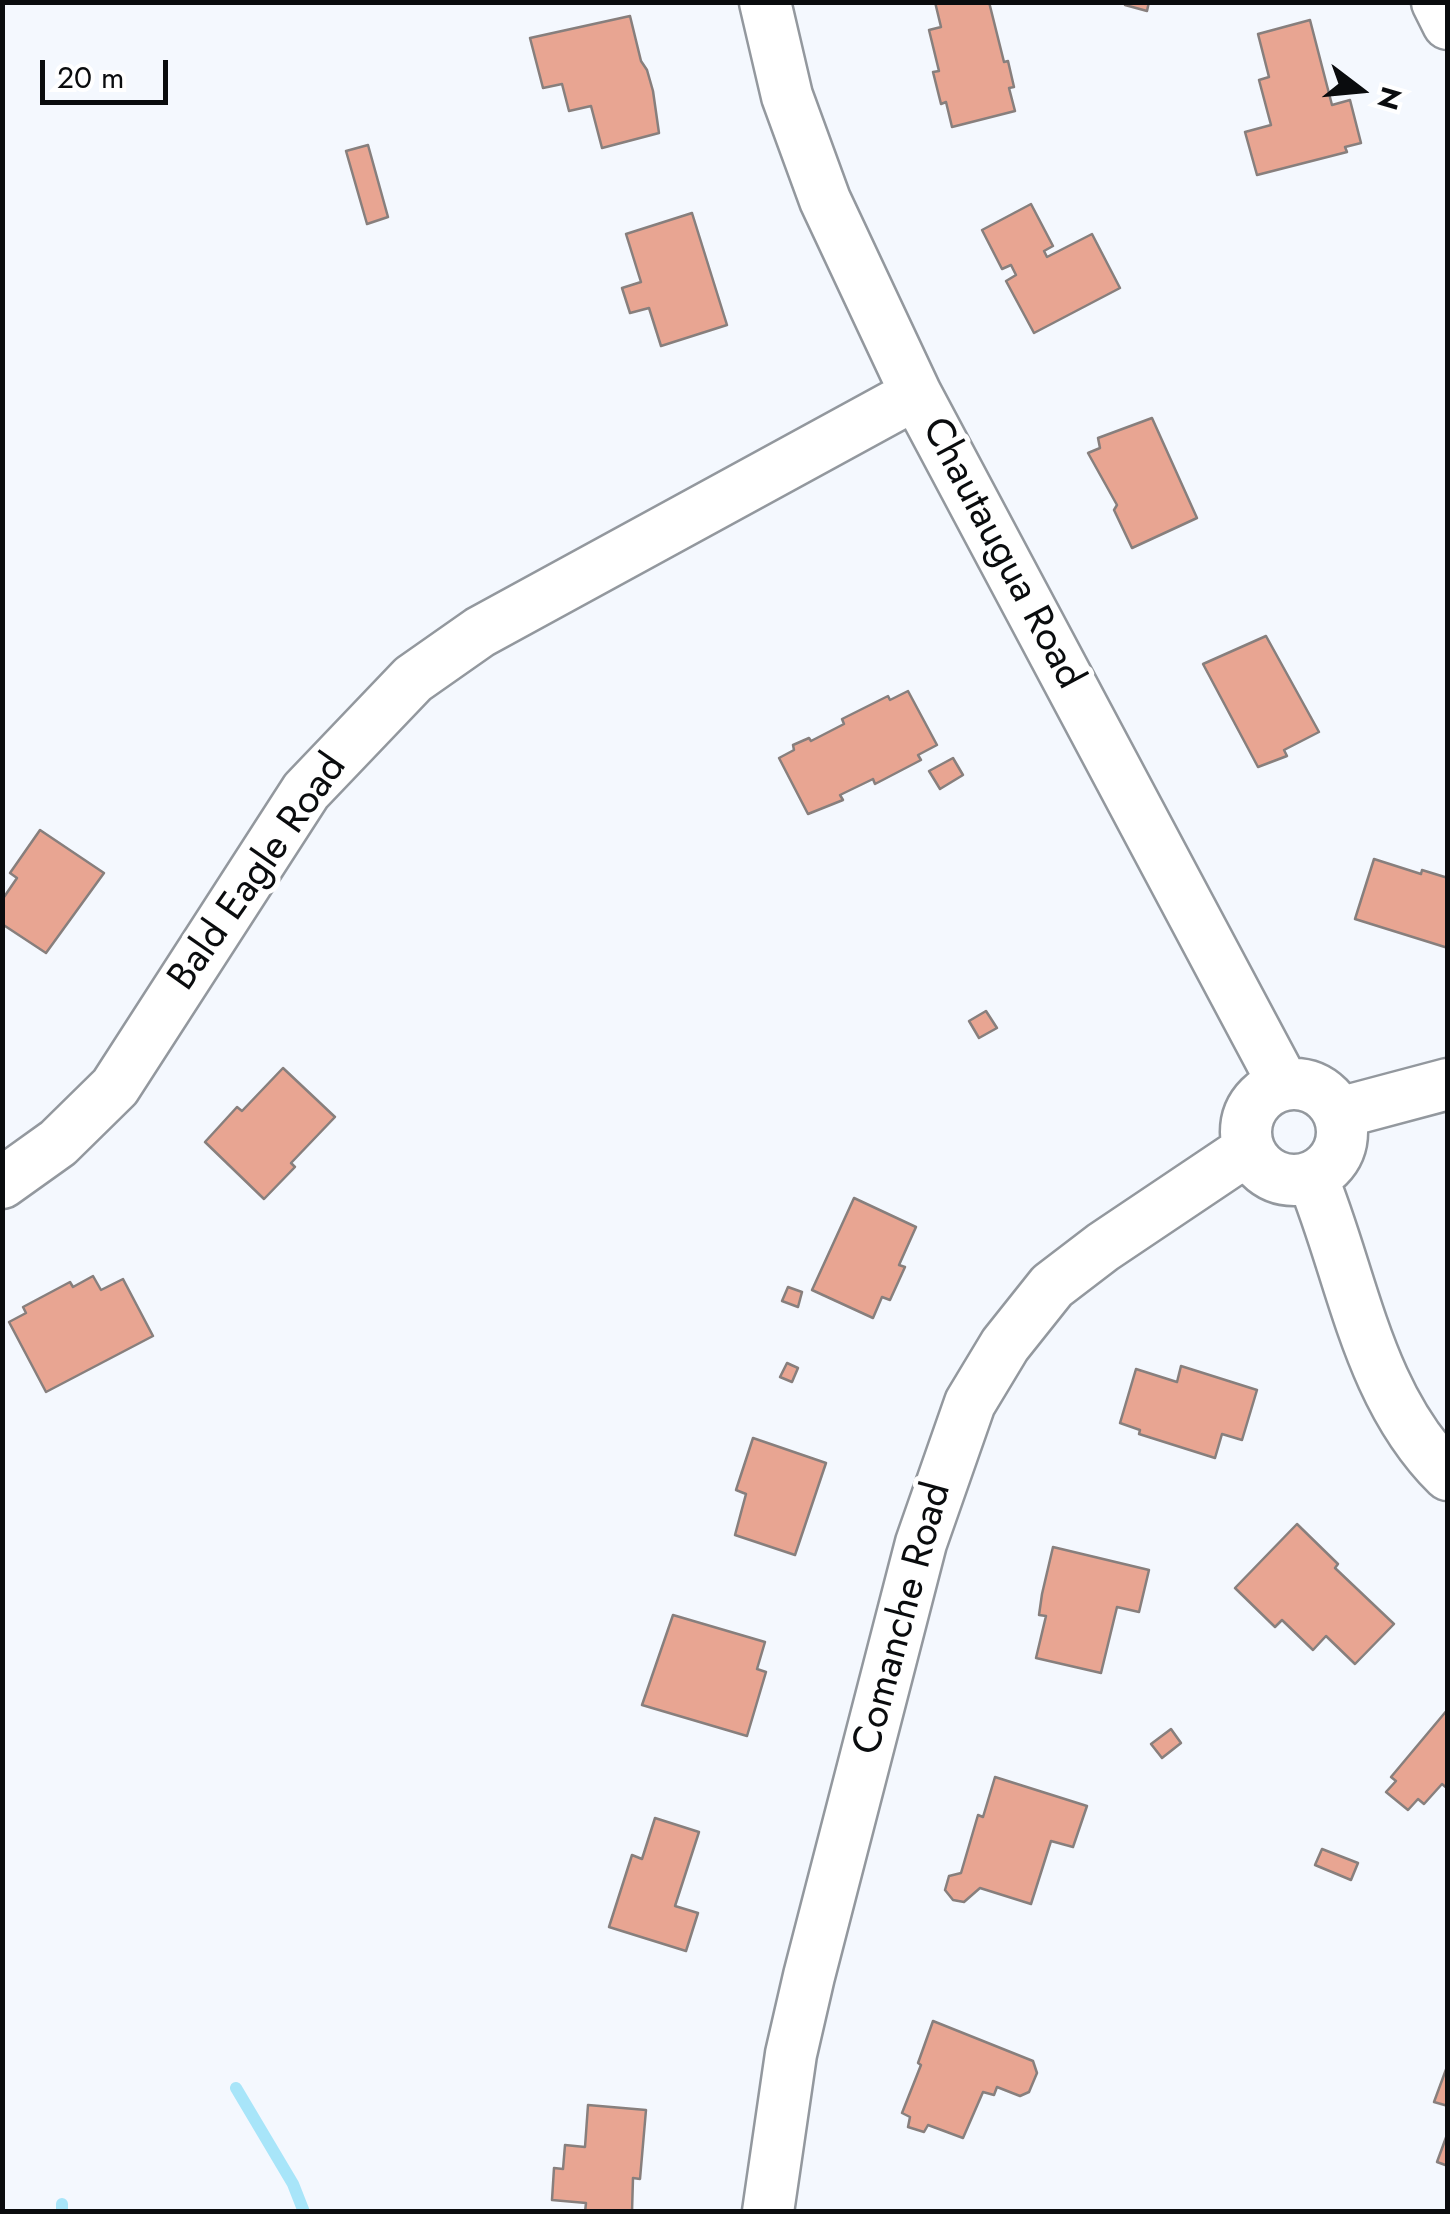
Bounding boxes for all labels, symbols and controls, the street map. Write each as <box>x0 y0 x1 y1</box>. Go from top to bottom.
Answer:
scale bar <box>45 40 172 102</box>
north arrow <box>1310 40 1410 140</box>
text: 20 m <box>57 56 124 99</box>
text: N <box>1367 82 1412 115</box>
street label: Chautaugua Road <box>909 410 1093 698</box>
street label: Bald Eagle Road <box>160 746 358 1000</box>
street label: Comanche Road <box>845 1478 963 1760</box>

